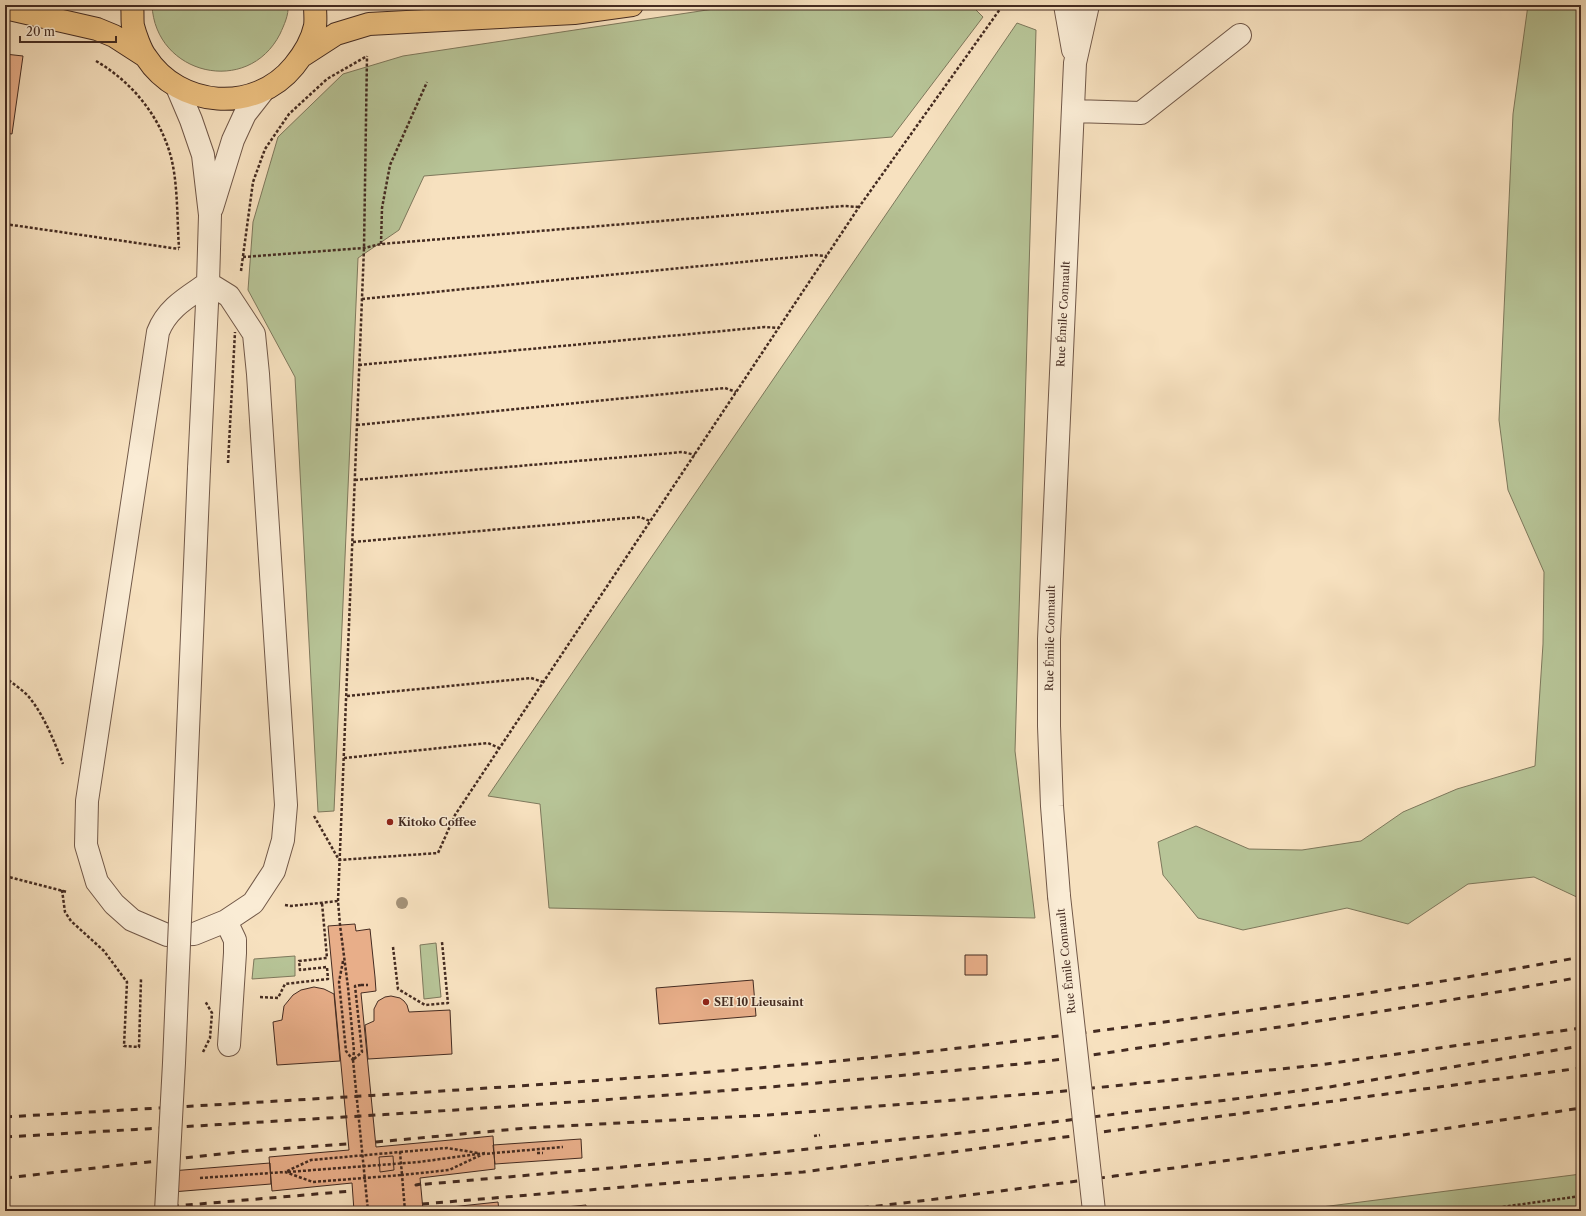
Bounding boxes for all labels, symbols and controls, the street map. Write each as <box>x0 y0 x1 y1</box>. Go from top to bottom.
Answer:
scale bar <box>20 18 116 44</box>
text: 20 m <box>26 24 55 39</box>
street label: Rue Émile Connault <box>1053 261 1073 367</box>
street label: Rue Émile Connault <box>1042 585 1058 691</box>
place label: Kitoko Coffee <box>398 815 477 829</box>
marker: Kitoko Coffee <box>385 817 395 827</box>
street label: Rue Émile Connault <box>1053 907 1079 1015</box>
place label: SEI 10 Lieusaint <box>714 995 804 1009</box>
marker: SEI 10 Lieusaint <box>701 997 711 1007</box>

